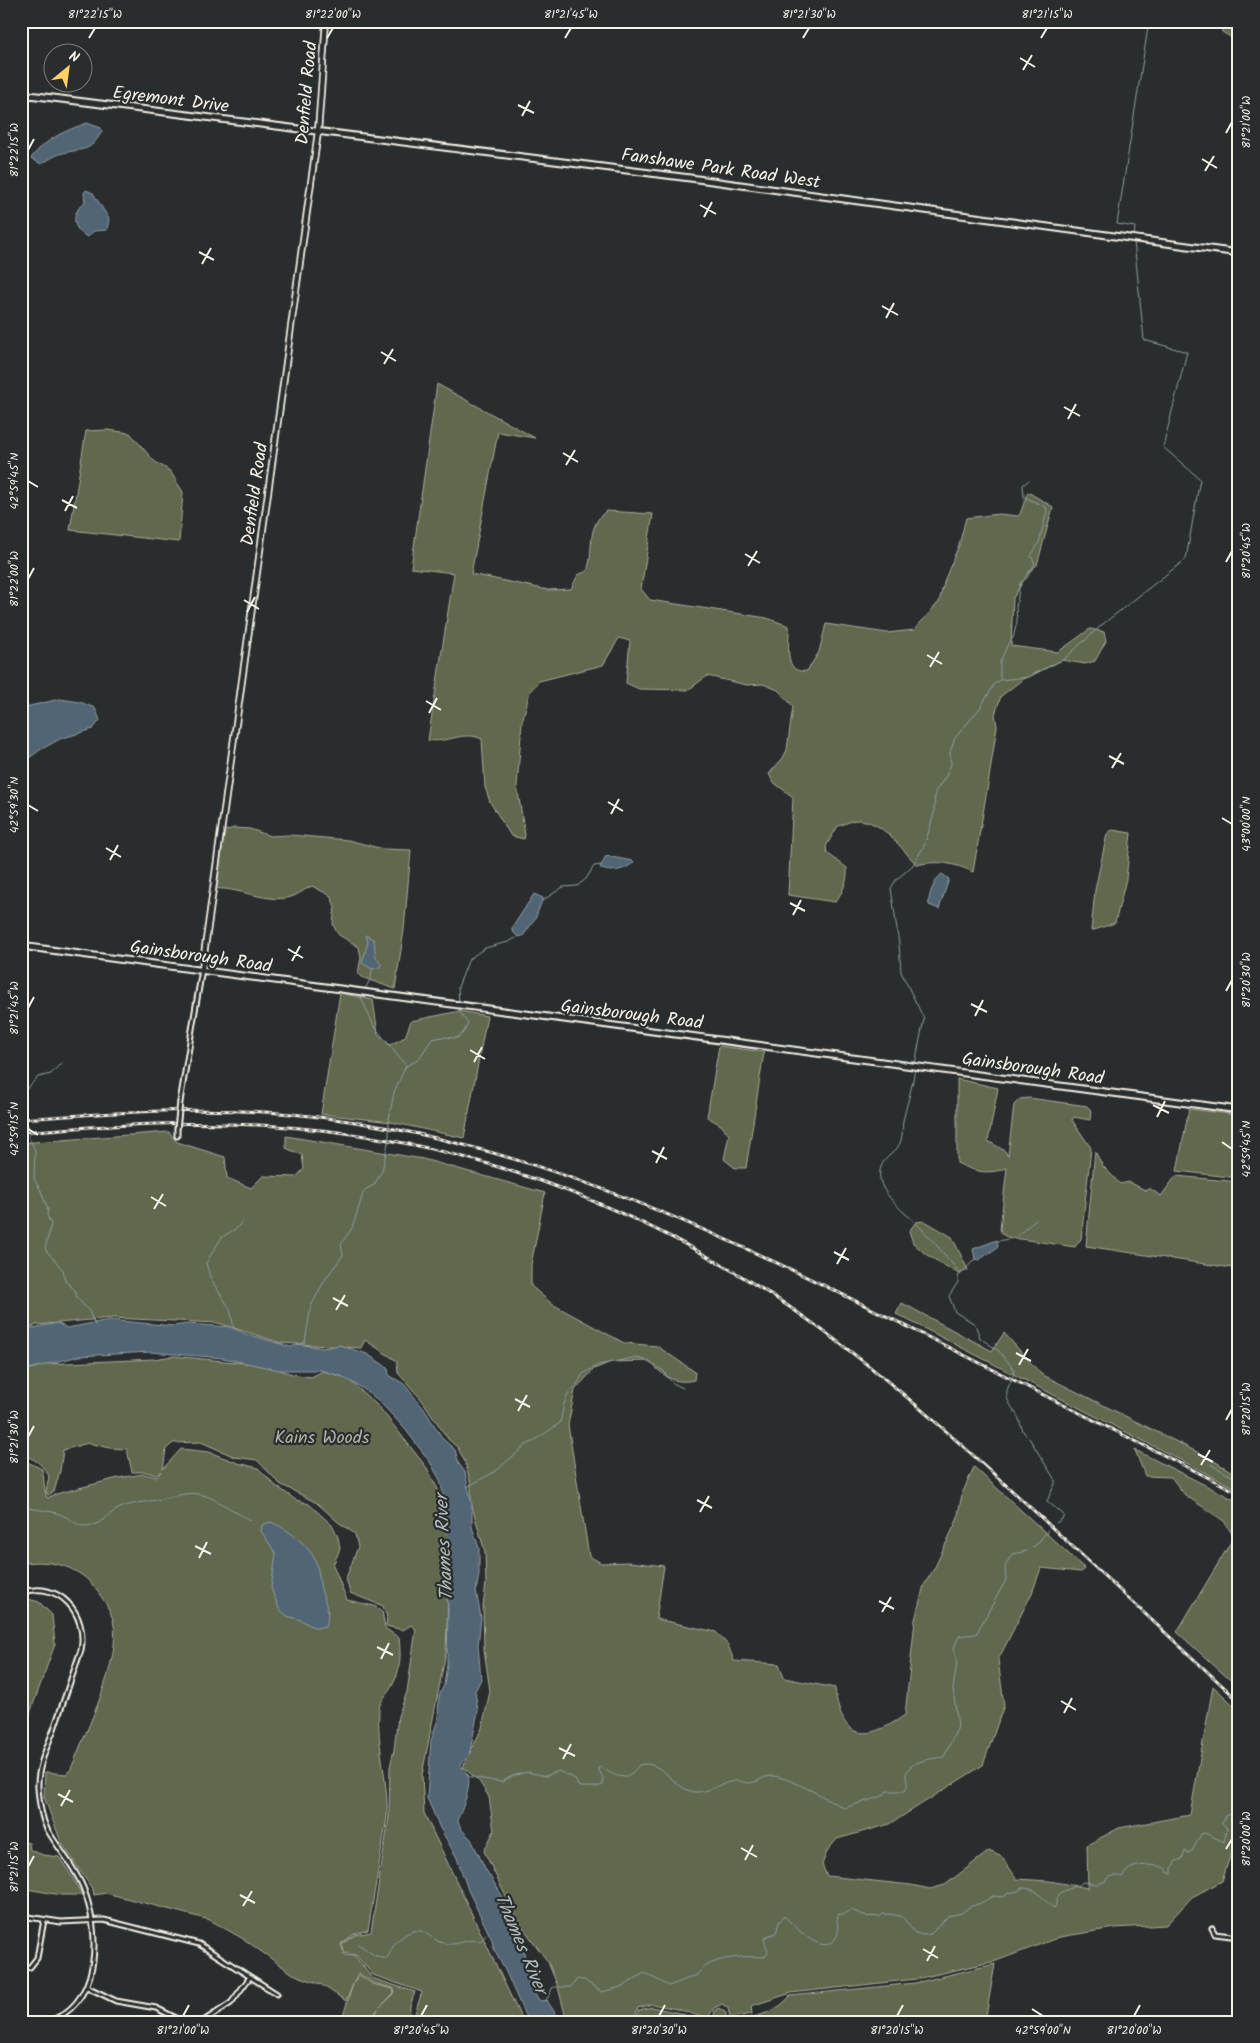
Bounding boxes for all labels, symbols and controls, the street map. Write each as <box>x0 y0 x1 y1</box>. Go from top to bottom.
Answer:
text: 81°22'15"W <box>68 5 122 24</box>
text: 81°22'00"W <box>305 5 361 24</box>
text: 81°21'45"W <box>544 5 598 24</box>
text: 81°21'30"W <box>782 5 836 24</box>
text: 81°21'15"W <box>1021 5 1073 24</box>
street label: Denfield Road <box>289 39 327 146</box>
north arrow <box>42 42 92 92</box>
text: N <box>65 46 83 69</box>
street label: Egremont Drive <box>111 79 231 122</box>
text: 81°21'00"W <box>1237 96 1256 148</box>
text: 81°22'15"W <box>5 123 24 177</box>
street label: Fanshawe Park Road West <box>619 141 823 198</box>
street label: Denfield Road <box>234 440 277 548</box>
text: 42°59'45"N <box>5 453 24 509</box>
text: 81°20'45"W <box>1237 523 1256 579</box>
text: 81°22'00"W <box>5 551 24 607</box>
text: 42°59'30"N <box>5 777 24 833</box>
text: 43°00'00"N <box>1237 796 1256 852</box>
street label: Gainsborough Road <box>128 933 275 982</box>
text: 81°20'30"W <box>1237 952 1256 1008</box>
text: 81°21'45"W <box>5 981 24 1035</box>
street label: Gainsborough Road <box>559 992 705 1039</box>
street label: Gainsborough Road <box>960 1045 1107 1094</box>
text: 42°59'15"N <box>5 1102 24 1156</box>
text: 42°59'45"N <box>1237 1121 1256 1177</box>
text: 81°20'15"W <box>1237 1382 1256 1436</box>
text: 81°21'30"W <box>5 1410 24 1464</box>
park label: Kains Woods <box>275 1424 370 1453</box>
water label: Thames River <box>427 1490 463 1602</box>
text: 81°20'00"W <box>1237 1811 1256 1867</box>
text: 81°21'15"W <box>5 1841 24 1893</box>
water label: Thames River <box>485 1889 556 2002</box>
text: 81°21'00"W <box>157 2021 209 2040</box>
text: 81°20'45"W <box>393 2021 449 2040</box>
text: 81°20'30"W <box>631 2021 687 2040</box>
text: 81°20'15"W <box>870 2021 924 2040</box>
text: 42°59'00"N <box>1015 2021 1071 2040</box>
text: 81°20'00"W <box>1106 2021 1162 2040</box>

